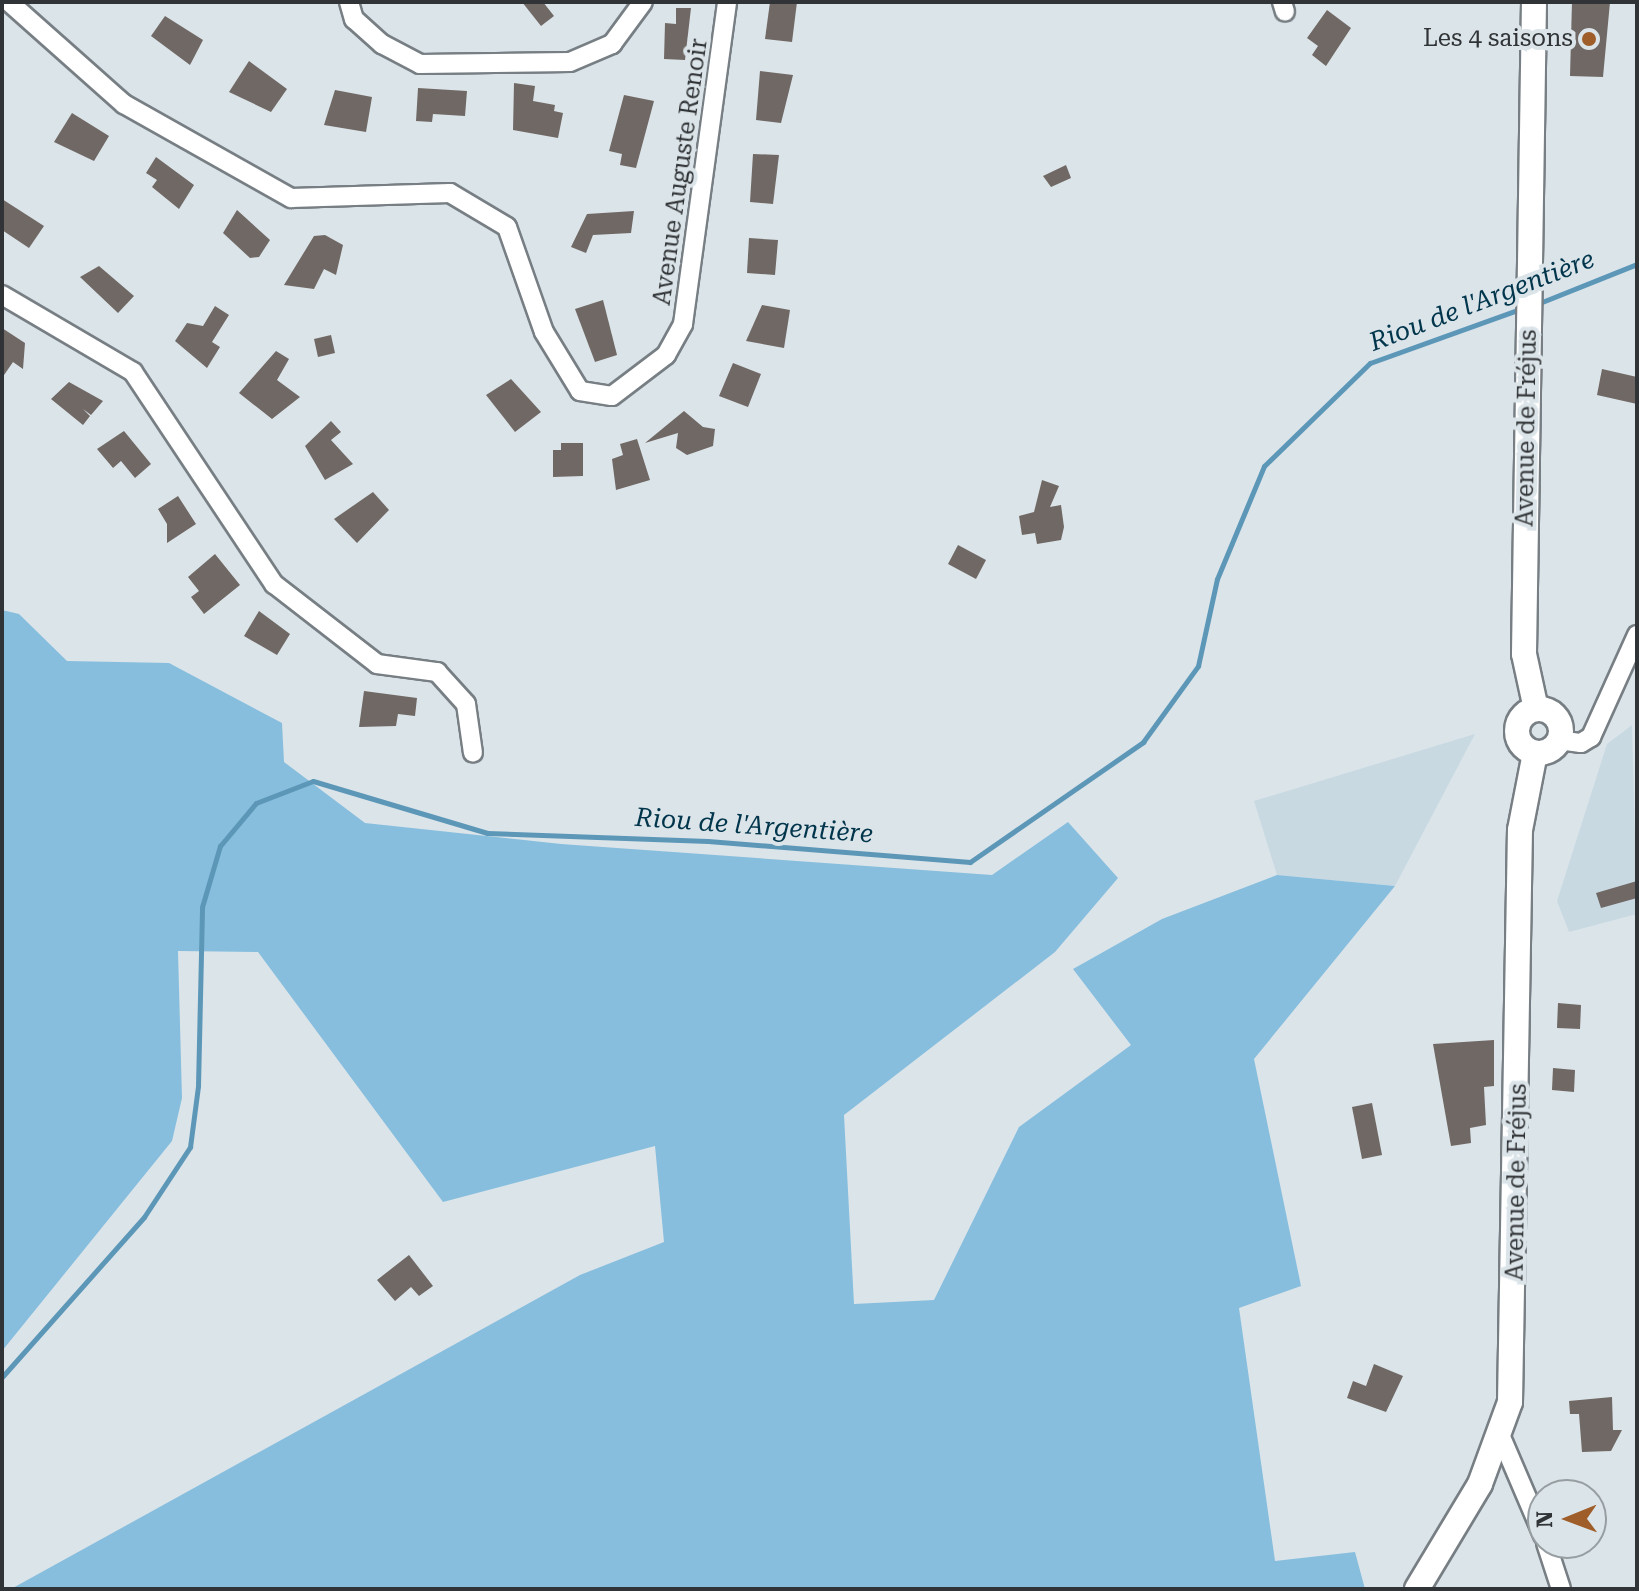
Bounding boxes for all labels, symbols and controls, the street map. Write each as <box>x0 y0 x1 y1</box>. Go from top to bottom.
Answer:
place label: Les 4 saisons <box>1423 25 1573 53</box>
marker: Les 4 saisons <box>1580 30 1598 48</box>
street label: Avenue Auguste Renoir <box>648 37 714 307</box>
water label: Riou de l'Argentière <box>1365 244 1599 358</box>
street label: Avenue de Fréjus <box>1511 329 1543 527</box>
water label: Riou de l'Argentière <box>634 802 874 850</box>
street label: Avenue de Fréjus <box>1501 1083 1533 1281</box>
north arrow <box>1527 1479 1607 1559</box>
text: N <box>1532 1511 1557 1528</box>

